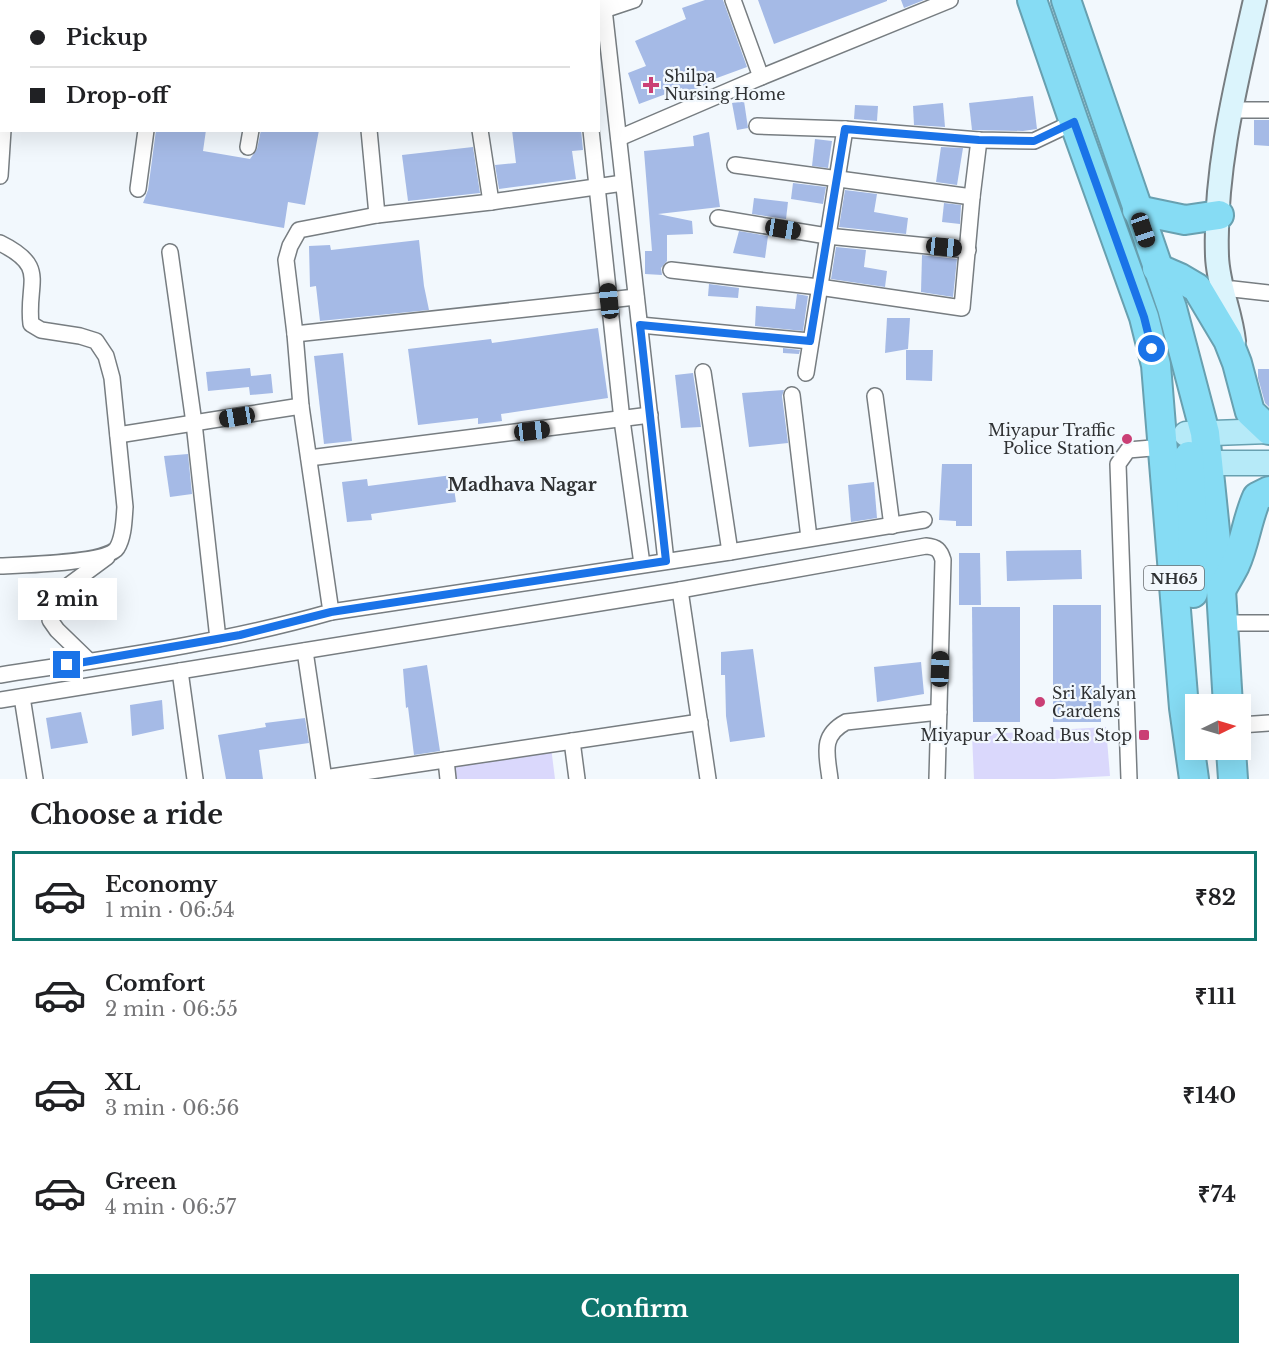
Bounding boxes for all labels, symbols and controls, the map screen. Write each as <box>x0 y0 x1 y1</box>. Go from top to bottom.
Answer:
text: Pickup <box>66 24 148 51</box>
place label: Shilpa Nursing Home <box>664 66 785 104</box>
marker: Shilpa Nursing Home <box>642 76 660 94</box>
text: Drop-off <box>66 82 168 109</box>
car <box>1129 210 1157 250</box>
car <box>764 217 802 241</box>
car <box>925 236 963 258</box>
car <box>598 282 620 320</box>
route start <box>1138 335 1165 362</box>
car <box>218 405 256 429</box>
car <box>513 420 551 442</box>
place label: Miyapur Traffic Police Station <box>988 420 1115 458</box>
marker: Miyapur Traffic Police Station <box>1120 432 1134 446</box>
district label: Madhava Nagar <box>447 474 597 496</box>
road number: NH65 <box>1144 566 1204 590</box>
callout: 2 min <box>17 578 116 620</box>
text: 2 min <box>36 587 99 611</box>
route end <box>53 651 80 678</box>
car <box>930 651 950 687</box>
place label: Sri Kalyan Gardens <box>1052 683 1136 721</box>
north arrow <box>1185 694 1251 760</box>
map controls <box>1185 694 1251 760</box>
marker: Sri Kalyan Gardens <box>1033 695 1047 709</box>
place label: Miyapur X Road Bus Stop <box>920 725 1132 745</box>
marker: Miyapur X Road Bus Stop <box>1137 728 1151 742</box>
text: Choose a ride <box>30 798 223 831</box>
icon: car <box>33 869 87 923</box>
text: Economy <box>105 871 217 898</box>
text: ₹82 <box>1195 884 1236 911</box>
text: 1 min · 06:54 <box>105 898 235 922</box>
icon: car <box>33 968 87 1022</box>
text: Comfort <box>105 970 205 997</box>
text: ₹111 <box>1195 983 1236 1010</box>
text: 2 min · 06:55 <box>105 997 238 1021</box>
icon: car <box>33 1067 87 1121</box>
text: XL <box>105 1069 140 1096</box>
text: ₹140 <box>1183 1082 1236 1109</box>
text: 3 min · 06:56 <box>105 1096 239 1120</box>
icon: car <box>33 1166 87 1220</box>
text: Green <box>105 1168 177 1195</box>
text: ₹74 <box>1198 1181 1236 1208</box>
text: 4 min · 06:57 <box>105 1195 236 1219</box>
button: Confirm <box>30 1274 1239 1343</box>

